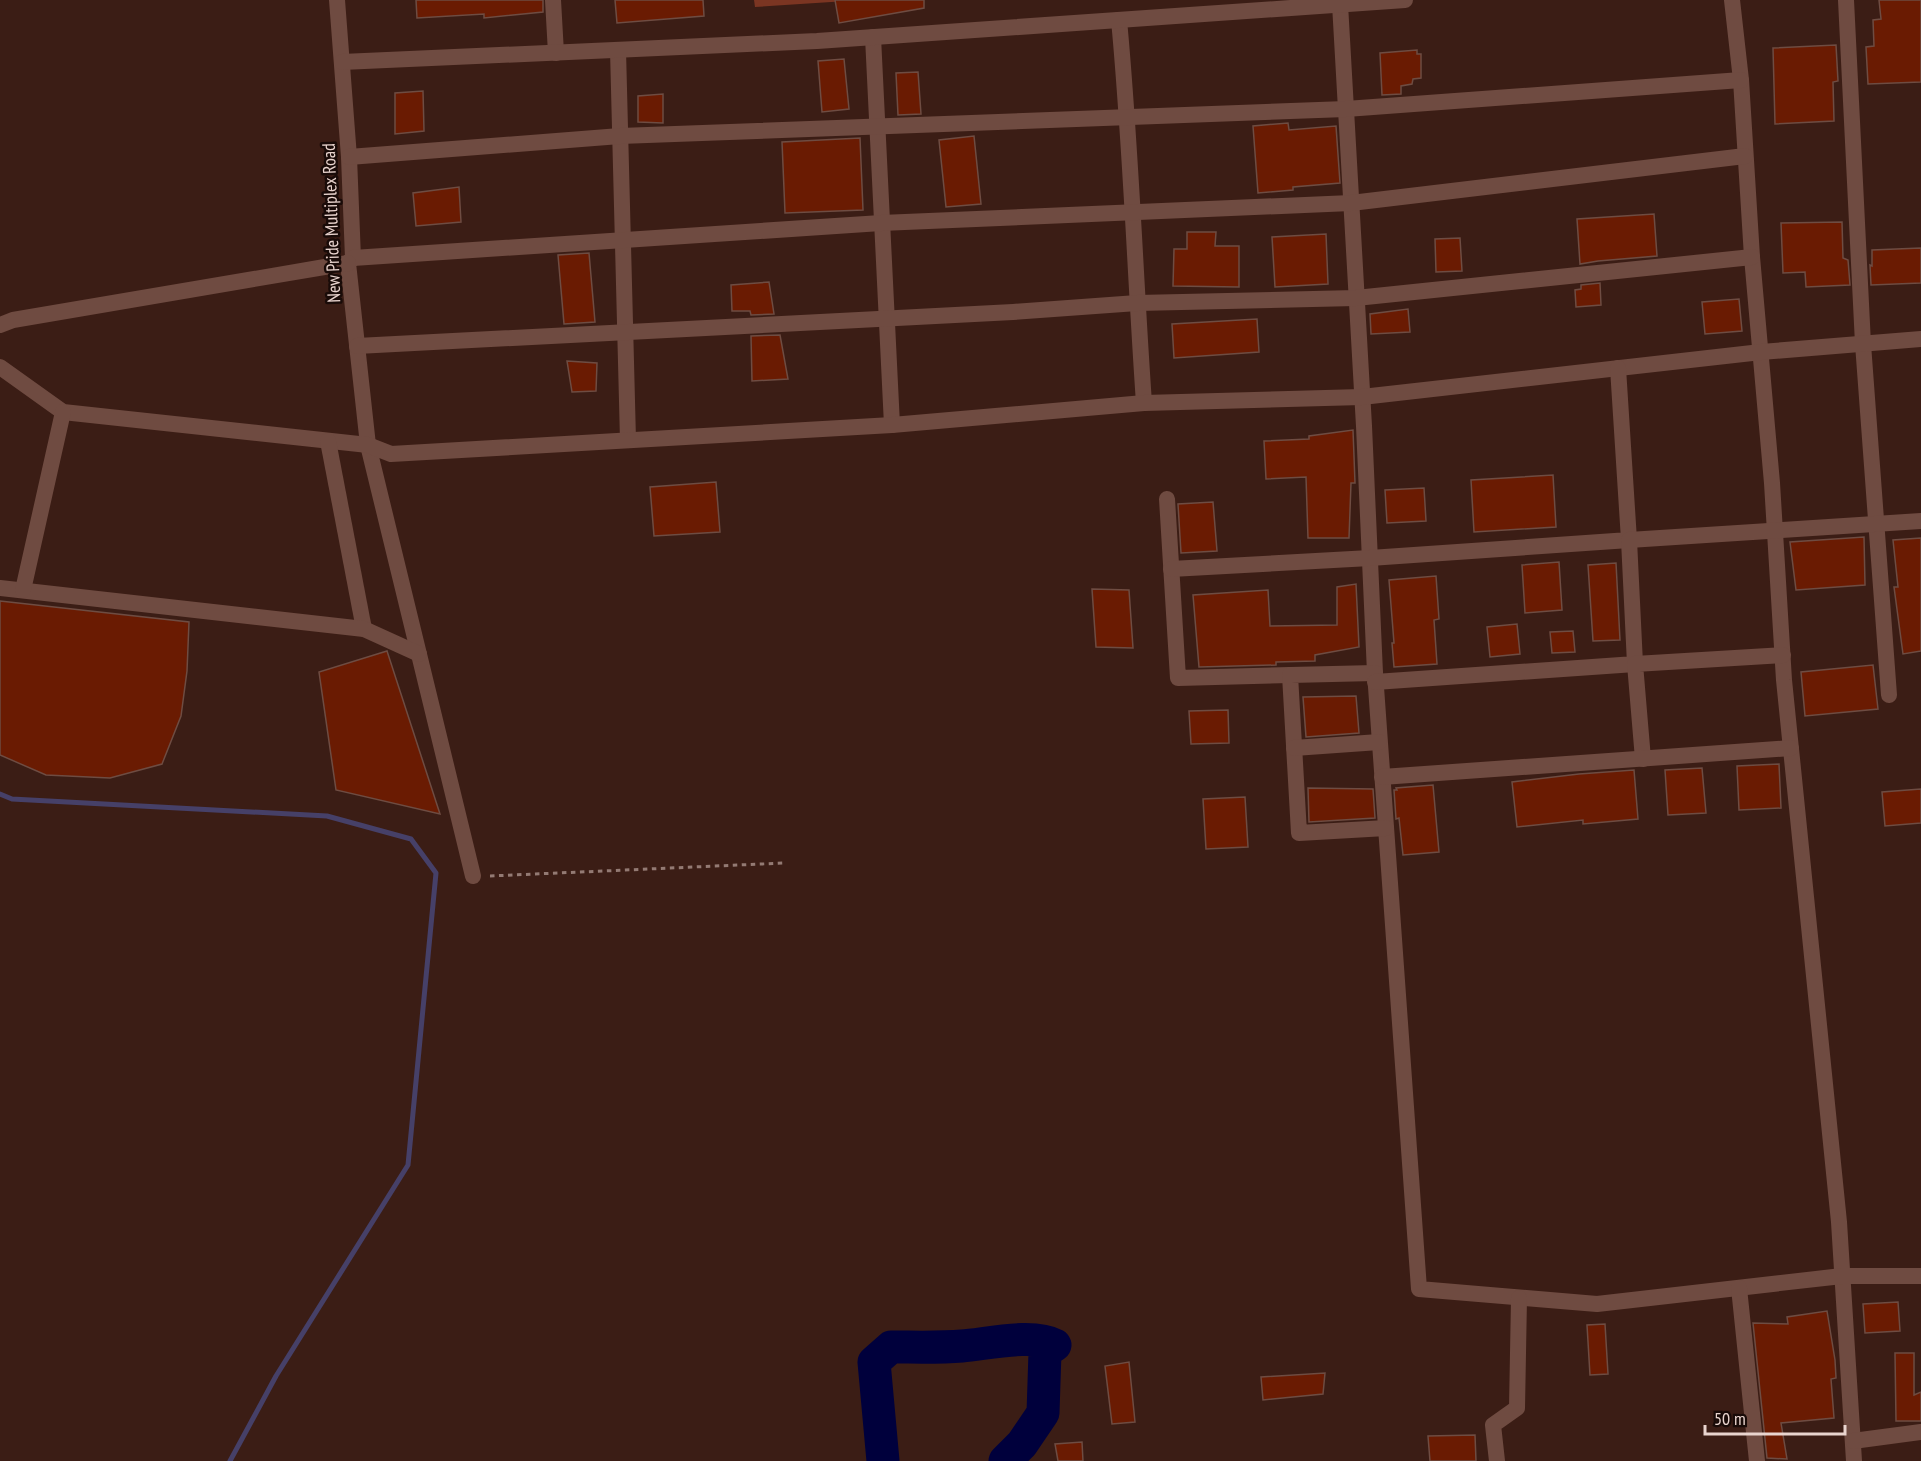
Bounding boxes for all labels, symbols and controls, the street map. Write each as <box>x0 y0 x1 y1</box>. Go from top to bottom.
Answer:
street label: New Pride Multiplex Road <box>317 143 345 303</box>
scale bar <box>1705 1398 1844 1436</box>
text: 50 m <box>1714 1407 1746 1430</box>

